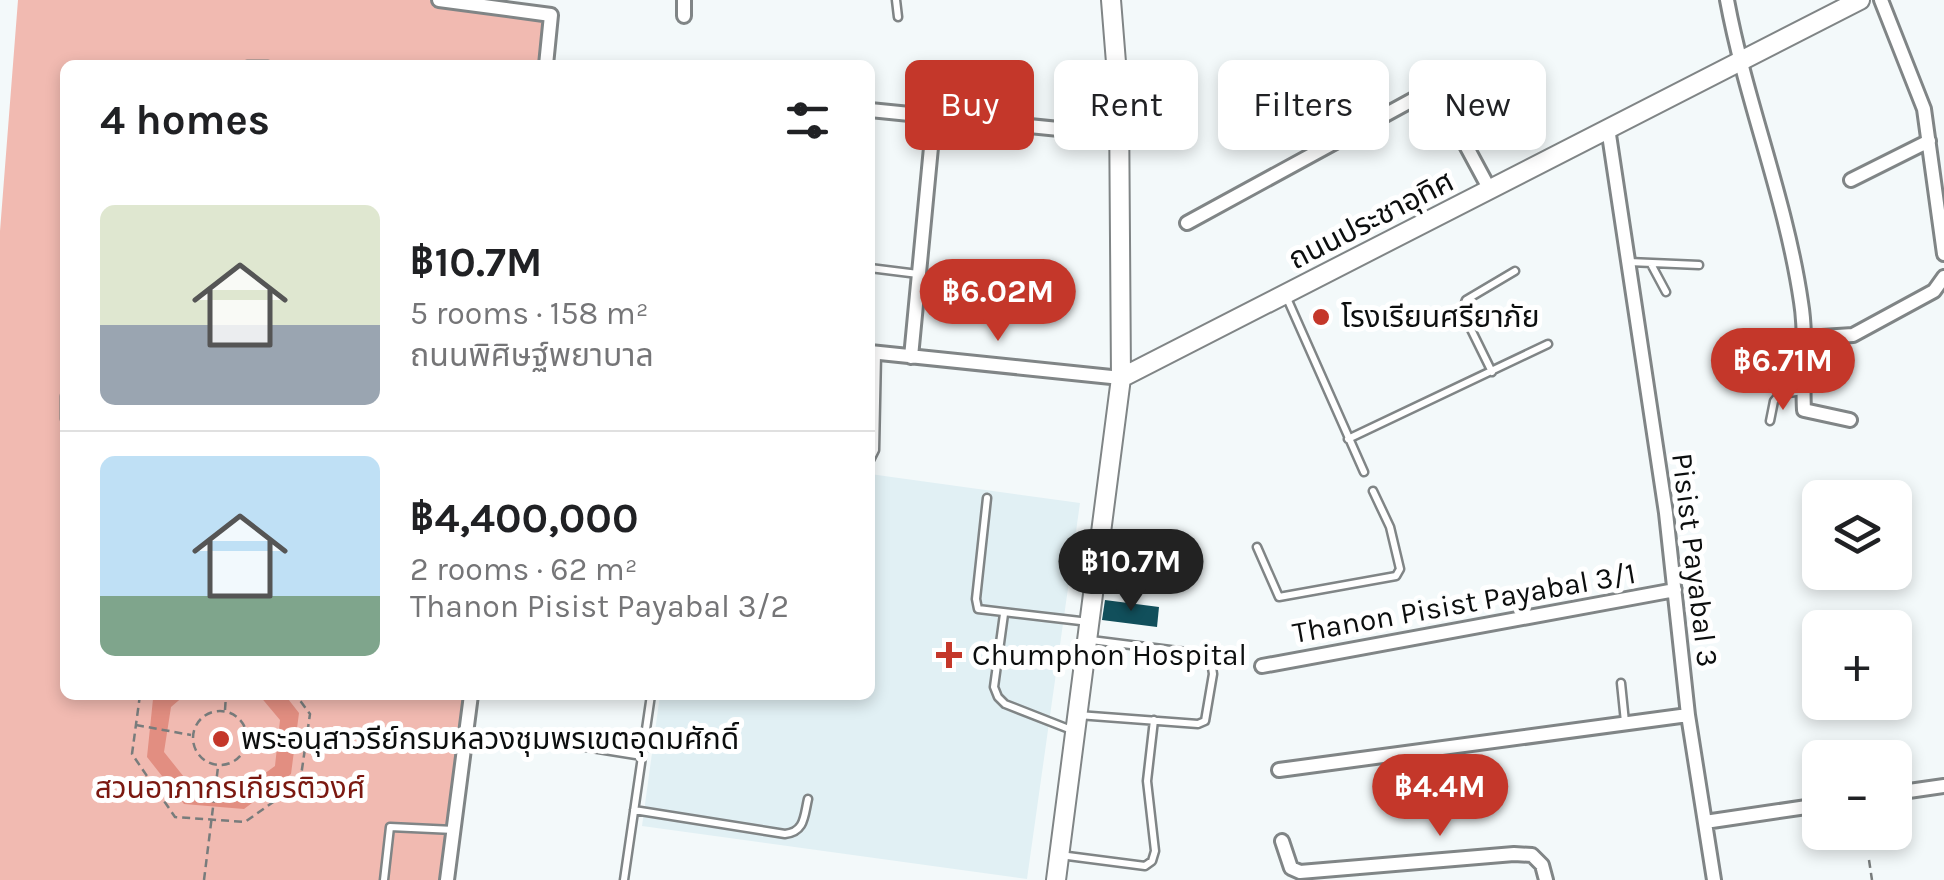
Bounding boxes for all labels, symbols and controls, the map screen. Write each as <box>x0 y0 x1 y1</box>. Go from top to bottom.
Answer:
chip: Buy <box>905 60 1034 150</box>
chip: Rent <box>1054 60 1198 150</box>
chip: Filters <box>1218 60 1389 150</box>
chip: New <box>1409 60 1546 150</box>
icon: filters <box>780 93 835 148</box>
text: 4 homes <box>100 95 270 145</box>
street label: ถนนประชาอุทิศ <box>1282 163 1460 277</box>
text: ฿10.7M <box>410 237 543 287</box>
icon: home <box>180 245 300 365</box>
pin: ฿6.02M <box>917 259 1079 344</box>
text: ฿6.02M <box>942 273 1054 310</box>
text: 5 rooms · 158 m² <box>410 295 649 332</box>
place label: โรงเรียนศรียาภัย <box>1341 299 1539 335</box>
marker: โรงเรียนศรียาภัย <box>1310 306 1332 328</box>
pin: ฿6.71M <box>1702 328 1864 413</box>
text: ถนนพิศิษฐ์พยาบาล <box>410 337 654 374</box>
text: ฿6.71M <box>1733 342 1833 379</box>
street label: Pisist Payabal 3 <box>1664 451 1726 669</box>
map controls <box>1802 480 1912 850</box>
button: layers <box>1802 480 1912 590</box>
text: ฿4,400,000 <box>410 493 638 543</box>
icon: home <box>180 496 300 616</box>
pin: ฿10.7M <box>1050 529 1212 614</box>
text: ฿10.7M <box>1080 543 1182 580</box>
text: 2 rooms · 62 m² <box>410 551 638 588</box>
street label: Thanon Pisist Payabal 3/1 <box>1290 555 1638 651</box>
text: Thanon Pisist Payabal 3/2 <box>410 588 789 625</box>
button: + <box>1802 610 1912 720</box>
place label: Chumphon Hospital <box>972 637 1247 673</box>
marker: Chumphon Hospital <box>936 642 962 668</box>
place label: พระอนุสาวรีย์กรมหลวงชุมพรเขตอุดมศักดิ์ <box>241 721 739 757</box>
marker: พระอนุสาวรีย์กรมหลวงชุมพรเขตอุดมศักดิ์ <box>210 728 232 750</box>
button: − <box>1802 740 1912 850</box>
pin: ฿4.4M <box>1370 754 1510 839</box>
text: ฿4.4M <box>1394 768 1486 805</box>
park label: สวนอาภากรเกียรติวงศ์ <box>95 770 365 806</box>

